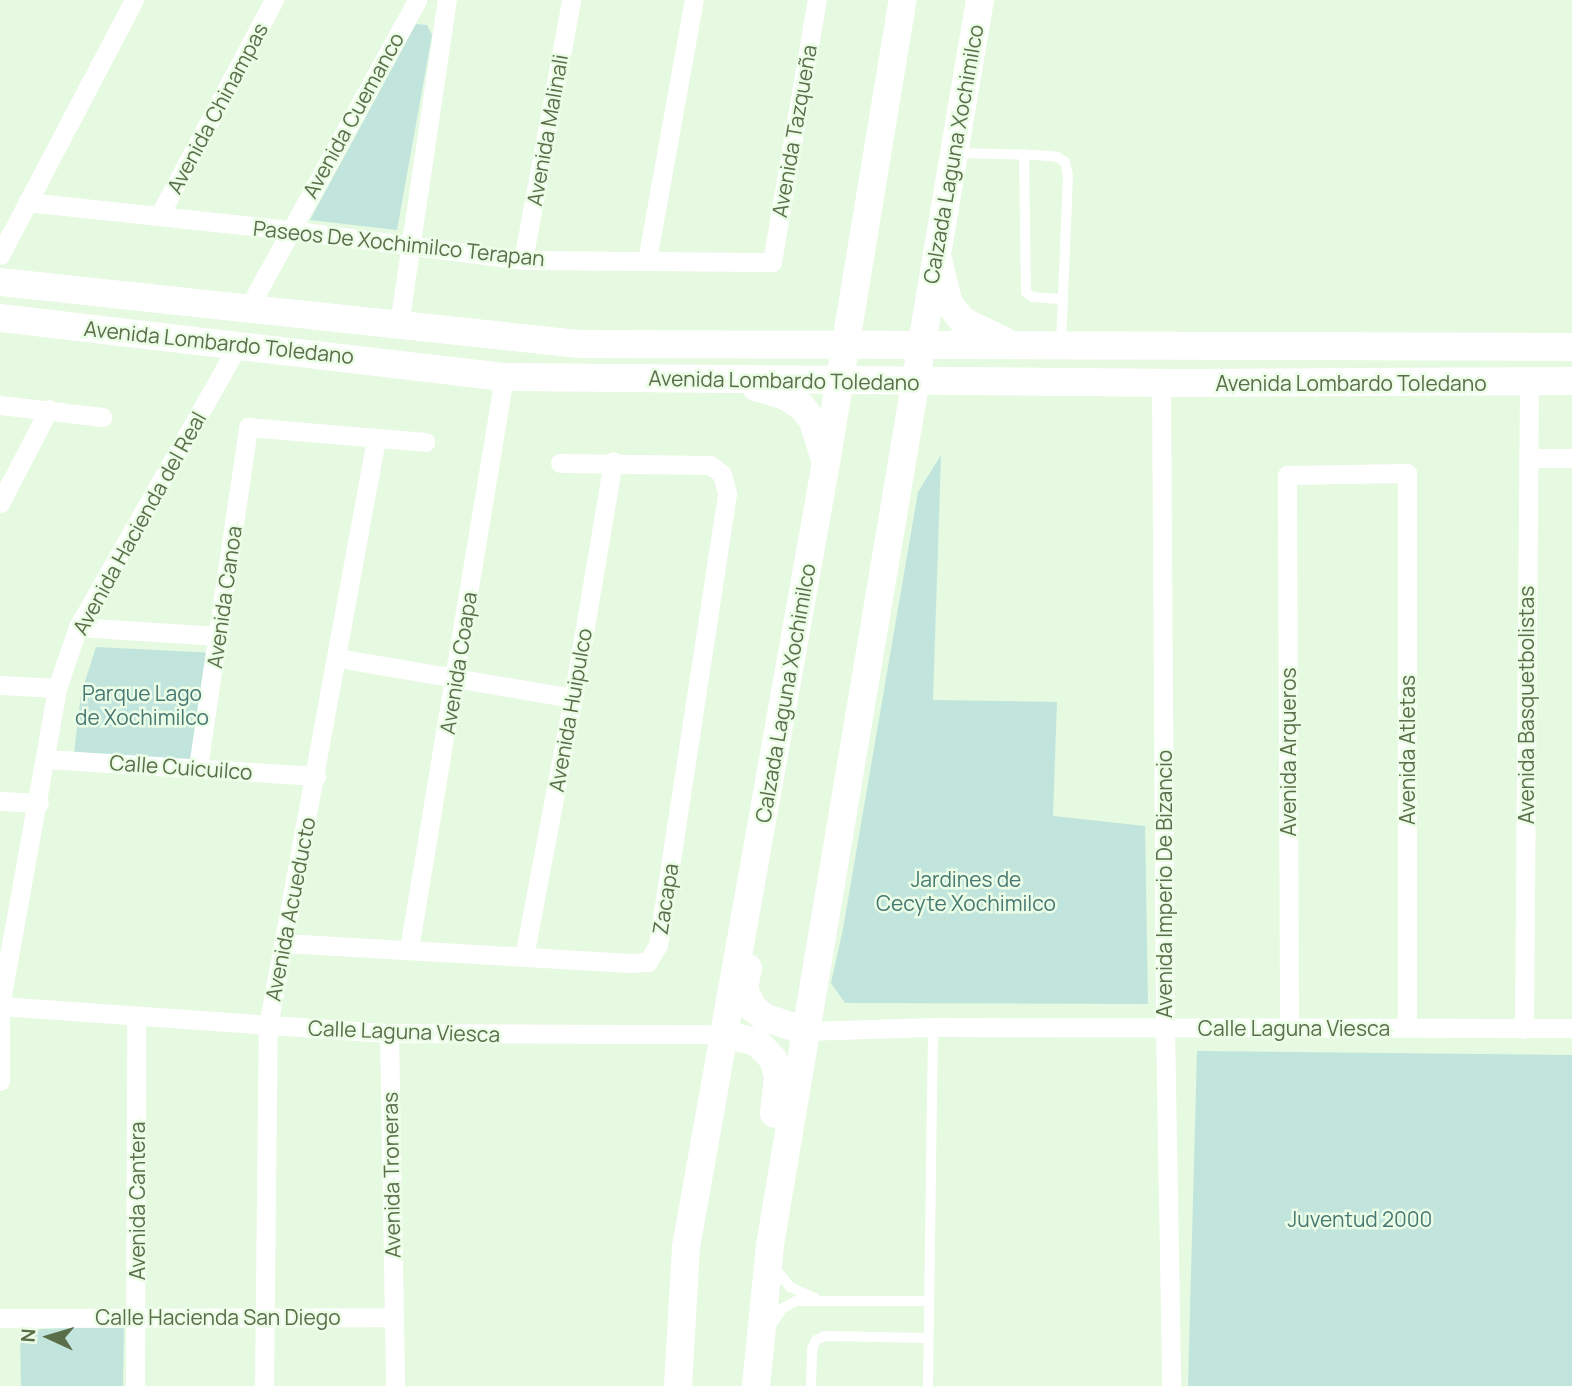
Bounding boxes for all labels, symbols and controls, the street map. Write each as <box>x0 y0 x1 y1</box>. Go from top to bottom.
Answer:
street label: Avenida Chinampas <box>161 18 273 198</box>
street label: Calzada Laguna Xochimilco <box>918 22 988 286</box>
street label: Avenida Cuemanco <box>297 28 409 202</box>
street label: Avenida Tazqueña <box>766 43 822 219</box>
street label: Avenida Malinali <box>521 52 573 208</box>
street label: Paseos De Xochimilco Terapan <box>252 215 546 271</box>
street label: Avenida Lombardo Toledano <box>83 315 355 369</box>
street label: Avenida Lombardo Toledano <box>648 365 920 395</box>
street label: Avenida Lombardo Toledano <box>1215 370 1487 396</box>
street label: Avenida Hacienda del Real <box>67 407 211 639</box>
street label: Avenida Canoa <box>202 524 246 670</box>
street label: Calzada Laguna Xochimilco <box>750 561 820 825</box>
street label: Avenida Basquetbolistas <box>1513 586 1539 824</box>
street label: Avenida Coapa <box>434 590 482 736</box>
street label: Avenida Huipulco <box>543 626 597 794</box>
street label: Avenida Arqueros <box>1275 667 1301 837</box>
street label: Avenida Atletas <box>1394 675 1420 825</box>
park label: Parque Lago de Xochimilco <box>75 680 209 730</box>
street label: Calle Cuicuilco <box>109 749 253 785</box>
street label: Avenida Imperio De Bizancio <box>1151 750 1177 1018</box>
street label: Avenida Acueducto <box>260 815 320 1003</box>
street label: Zacapa <box>647 862 683 936</box>
park label: Jardines de Cecyte Xochimilco <box>876 866 1056 916</box>
street label: Calle Laguna Viesca <box>307 1015 501 1047</box>
street label: Calle Laguna Viesca <box>1198 1015 1390 1041</box>
street label: Avenida Troneras <box>377 1092 405 1258</box>
street label: Avenida Cantera <box>124 1122 150 1280</box>
park label: Juventud 2000 <box>1288 1206 1432 1232</box>
north arrow <box>14 1302 84 1372</box>
street label: Calle Hacienda San Diego <box>95 1304 341 1330</box>
text: N <box>15 1328 41 1343</box>

